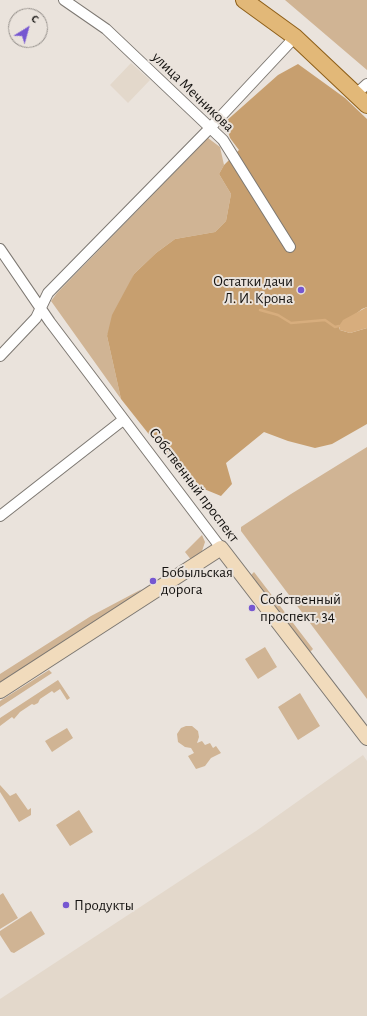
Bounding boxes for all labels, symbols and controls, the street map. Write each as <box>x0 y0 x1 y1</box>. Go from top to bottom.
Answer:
north arrow <box>8 8 48 48</box>
text: С <box>29 13 41 25</box>
street label: улица Мечникова <box>148 48 238 136</box>
place label: Остатки дачи Л. И. Крона <box>213 272 293 307</box>
marker: Остатки дачи Л. И. Крона <box>296 285 306 295</box>
street label: Собственный проспект <box>145 424 243 546</box>
place label: Бобыльская дорога <box>161 563 233 598</box>
marker: Бобыльская дорога <box>148 576 158 586</box>
place label: Собственный проспект, 34 <box>260 590 341 625</box>
marker: Собственный проспект, 34 <box>247 603 257 613</box>
place label: Продукты <box>74 896 134 914</box>
marker: Продукты <box>61 900 71 910</box>

